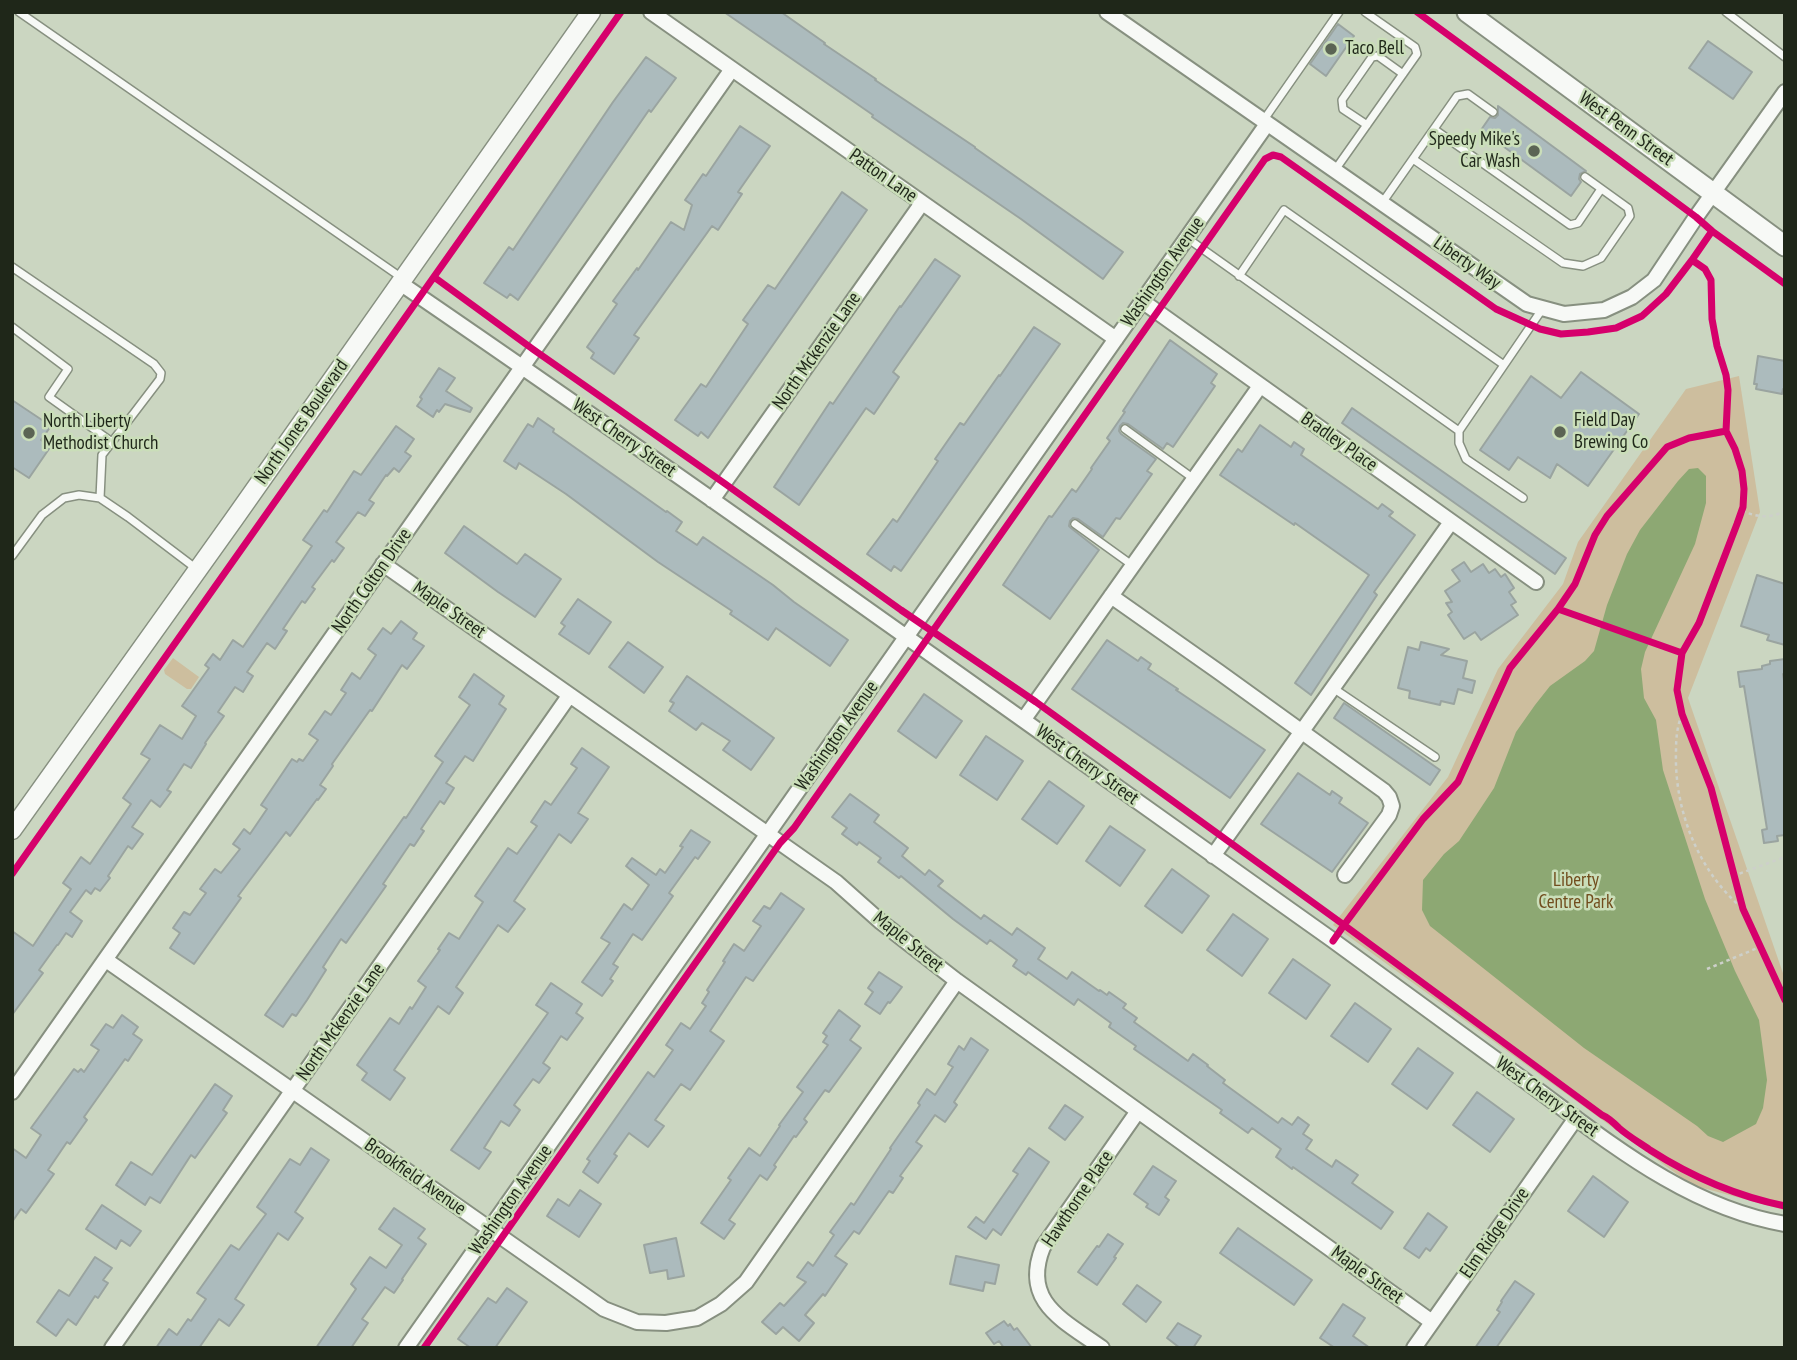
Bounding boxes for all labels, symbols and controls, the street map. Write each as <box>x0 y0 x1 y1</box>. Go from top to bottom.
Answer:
place label: Taco Bell <box>1345 38 1404 60</box>
marker: Taco Bell <box>1323 41 1339 57</box>
street label: West Penn Street <box>1574 87 1678 171</box>
place label: Speedy Mike's Car Wash <box>1429 129 1520 173</box>
marker: Speedy Mike's Car Wash <box>1526 143 1542 159</box>
street label: Patton Lane <box>845 144 921 208</box>
street label: Washington Avenue <box>1117 213 1209 331</box>
street label: Liberty Way <box>1429 232 1505 294</box>
street label: North Mckenzie Lane <box>768 288 866 414</box>
street label: North Jones Boulevard <box>251 355 353 489</box>
street label: West Cherry Street <box>568 394 680 482</box>
street label: Bradley Place <box>1296 407 1382 477</box>
place label: Field Day Brewing Co <box>1574 410 1648 454</box>
place label: North Liberty Methodist Church <box>43 411 158 455</box>
marker: Field Day Brewing Co <box>1552 424 1568 440</box>
marker: North Liberty Methodist Church <box>21 425 37 441</box>
street label: North Colton Drive <box>327 524 417 638</box>
street label: Maple Street <box>408 577 490 643</box>
street label: Washington Avenue <box>791 677 883 795</box>
street label: West Cherry Street <box>1031 720 1143 810</box>
park label: Liberty Centre Park <box>1539 870 1613 914</box>
street label: Maple Street <box>868 907 948 977</box>
street label: North Mckenzie Lane <box>292 959 390 1085</box>
street label: West Cherry Street <box>1491 1052 1603 1142</box>
street label: Brookfield Avenue <box>360 1134 470 1220</box>
street label: Washington Avenue <box>465 1141 557 1259</box>
street label: Hawthorne Place <box>1037 1147 1119 1251</box>
street label: Elm Ridge Drive <box>1456 1183 1534 1283</box>
street label: Maple Street <box>1326 1241 1408 1309</box>

